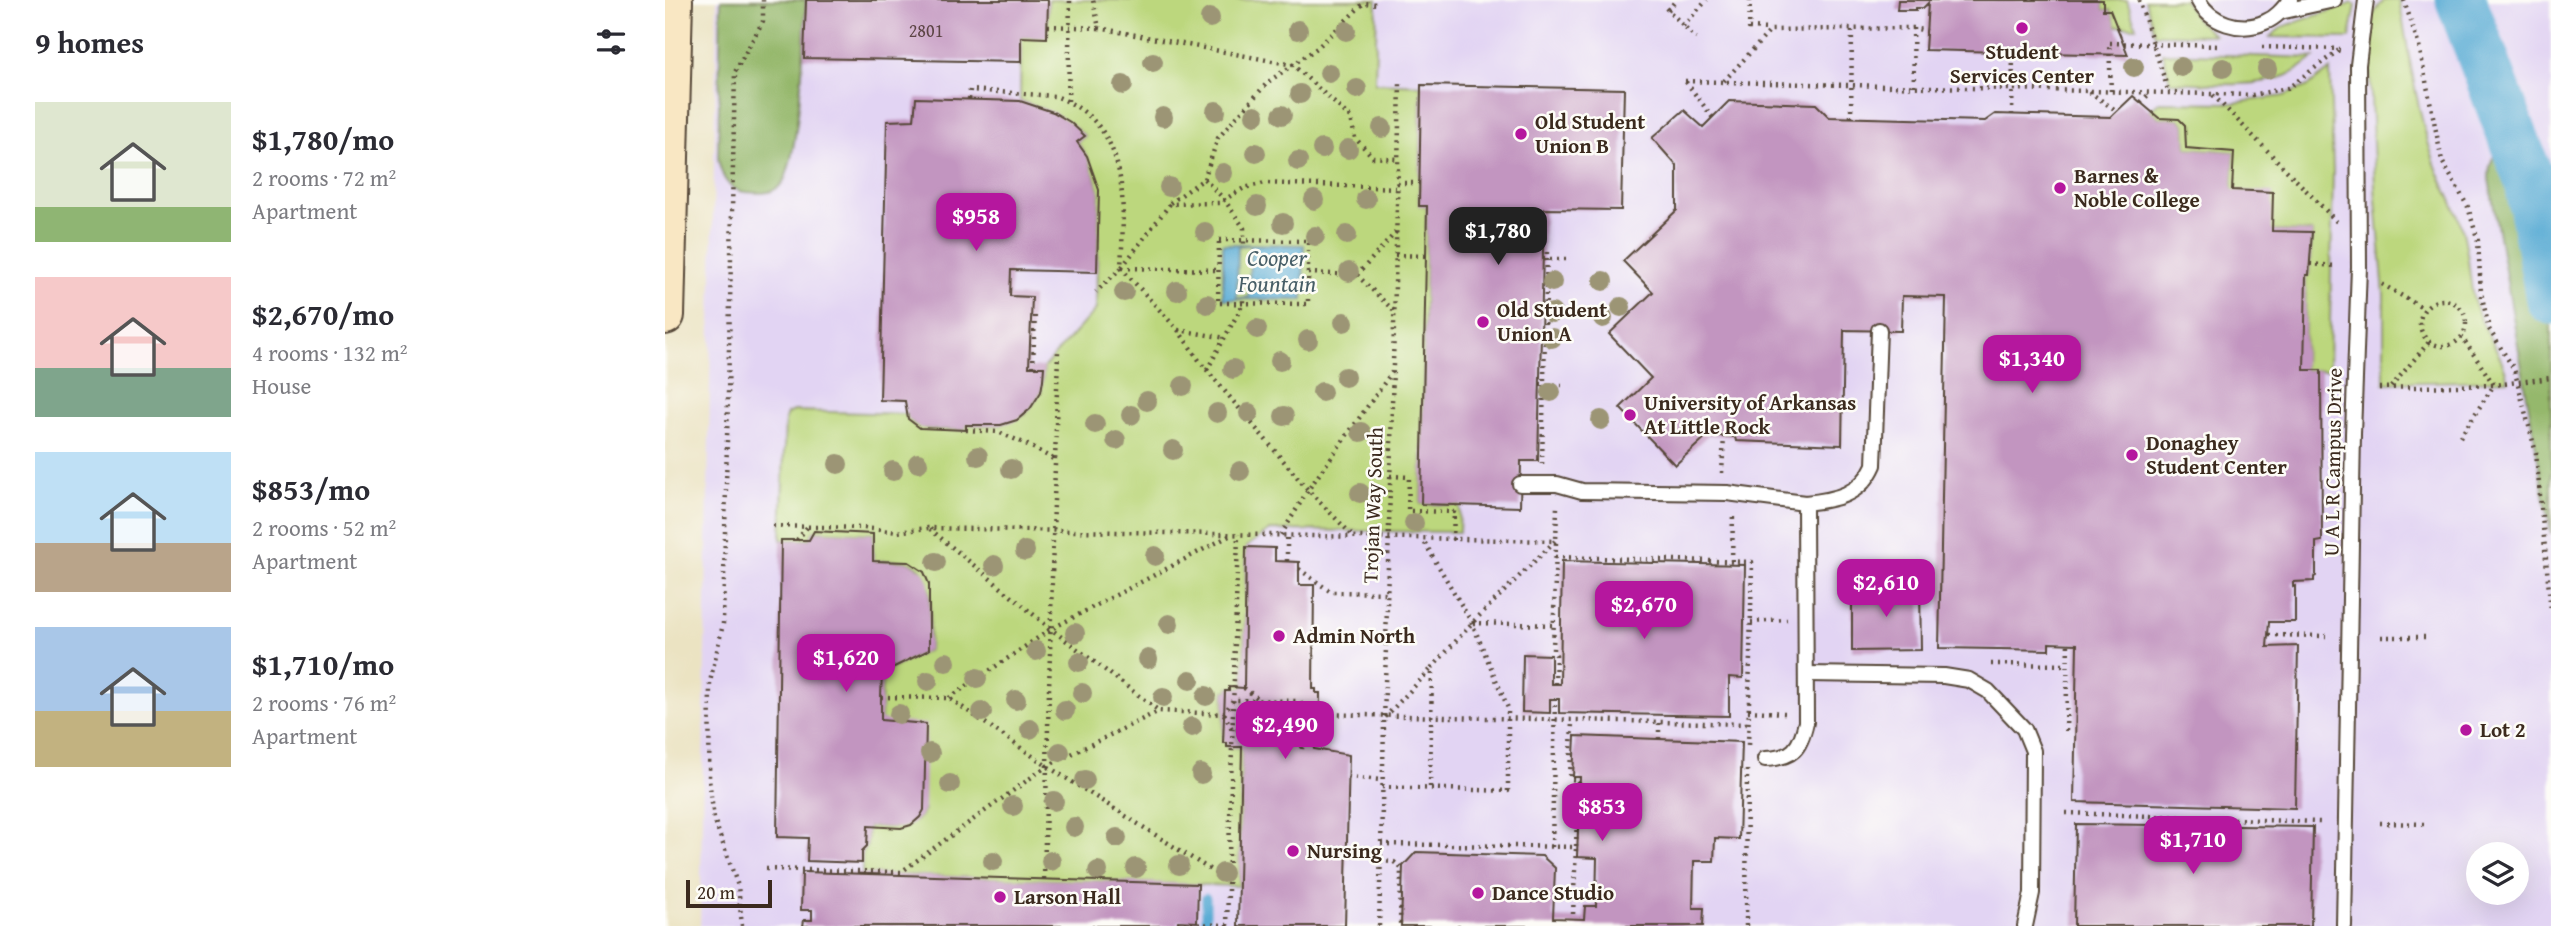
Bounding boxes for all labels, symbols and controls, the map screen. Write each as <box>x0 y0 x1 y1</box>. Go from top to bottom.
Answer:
house number: 2801 <box>909 17 943 44</box>
text: 9 homes <box>35 20 144 64</box>
marker: Student Services Center <box>2014 20 2030 36</box>
icon: filters <box>592 23 630 61</box>
place label: Student Services Center <box>1950 36 2095 91</box>
place label: Old Student Union B <box>1535 106 1645 161</box>
text: $1,780/mo <box>252 117 394 161</box>
marker: Old Student Union B <box>1513 126 1529 142</box>
icon: home <box>91 130 175 214</box>
place label: Barnes & Noble College <box>2074 160 2200 215</box>
text: 2 rooms · 72 m² <box>252 161 396 194</box>
marker: Barnes & Noble College <box>2052 180 2068 196</box>
text: Apartment <box>252 194 357 227</box>
pin: $958 <box>935 194 1017 253</box>
text: $958 <box>952 199 1000 232</box>
pin: $1,780 <box>1441 208 1555 267</box>
text: $1,780 <box>1465 213 1531 246</box>
water label: Cooper Fountain <box>1237 241 1316 300</box>
text: $2,670/mo <box>252 292 394 336</box>
place label: Old Student Union A <box>1497 294 1607 349</box>
icon: home <box>91 305 175 389</box>
marker: Old Student Union A <box>1475 314 1491 330</box>
text: 4 rooms · 132 m² <box>252 336 407 369</box>
pin: $1,340 <box>1975 336 2089 395</box>
text: $1,340 <box>1999 341 2065 374</box>
street label: U A L R Campus Drive <box>2315 367 2350 557</box>
text: House <box>252 369 311 402</box>
place label: University of Arkansas At Little Rock <box>1644 387 1856 442</box>
marker: University of Arkansas At Little Rock <box>1622 407 1638 423</box>
street label: Trojan Way South <box>1354 426 1391 584</box>
place label: Donaghey Student Center <box>2146 427 2287 482</box>
marker: Donaghey Student Center <box>2124 447 2140 463</box>
text: $853/mo <box>252 467 370 511</box>
icon: home <box>91 480 175 564</box>
text: 2 rooms · 52 m² <box>252 511 396 544</box>
text: Apartment <box>252 544 357 577</box>
pin: $2,610 <box>1829 560 1943 619</box>
text: $2,610 <box>1853 565 1919 598</box>
pin: $2,670 <box>1587 582 1701 641</box>
text: $2,670 <box>1611 587 1677 620</box>
place label: Admin North <box>1293 620 1416 651</box>
marker: Admin North <box>1271 628 1287 644</box>
pin: $1,620 <box>789 634 903 694</box>
text: $1,620 <box>813 640 879 673</box>
text: $1,710/mo <box>252 642 394 686</box>
icon: home <box>91 655 175 739</box>
text: 2 rooms · 76 m² <box>252 686 396 719</box>
pin: $2,490 <box>1228 702 1342 761</box>
text: $2,490 <box>1252 707 1318 740</box>
place label: Lot 2 <box>2480 714 2526 745</box>
text: Apartment <box>252 719 357 752</box>
marker: Lot 2 <box>2458 722 2474 738</box>
pin: $853 <box>1561 784 1643 843</box>
text: $853 <box>1578 789 1626 822</box>
pin: $1,710 <box>2136 816 2250 876</box>
text: $1,710 <box>2160 822 2226 855</box>
place label: Nursing <box>1307 835 1383 866</box>
map controls <box>2466 842 2529 905</box>
button: layers <box>2466 842 2529 905</box>
marker: Nursing <box>1285 843 1301 859</box>
scale bar <box>686 877 772 909</box>
place label: Dance Studio <box>1492 877 1614 908</box>
text: 20 m <box>697 878 735 906</box>
place label: Larson Hall <box>1014 881 1121 912</box>
marker: Dance Studio <box>1470 885 1486 901</box>
marker: Larson Hall <box>992 889 1008 905</box>

